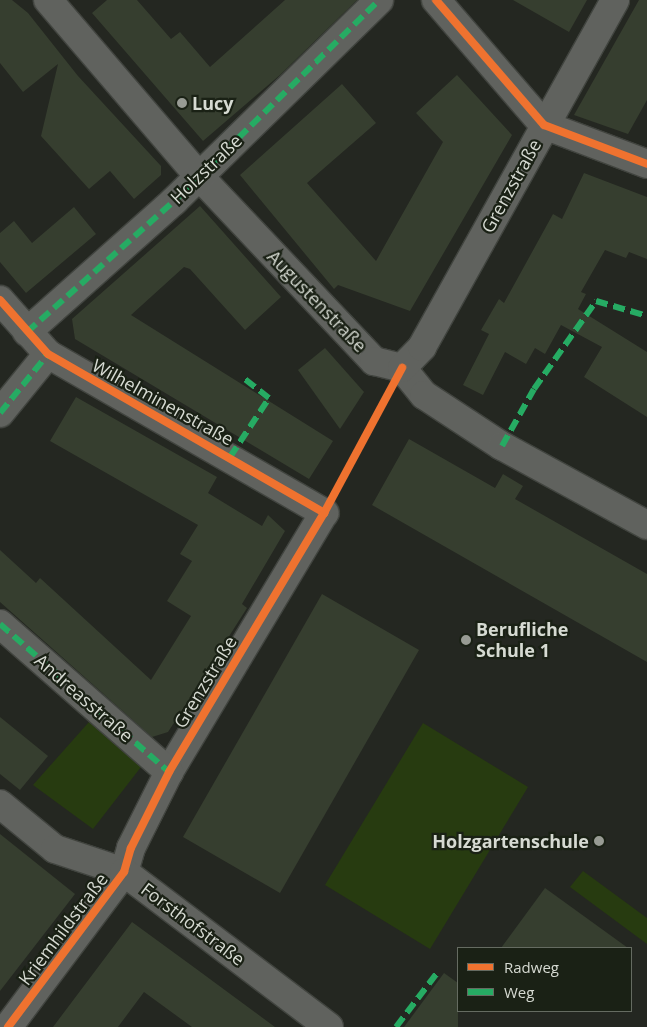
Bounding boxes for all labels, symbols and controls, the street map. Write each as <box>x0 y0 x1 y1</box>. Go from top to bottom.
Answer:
place label: Lucy <box>192 92 233 114</box>
marker: Lucy <box>176 97 188 109</box>
street label: Holzstraße <box>166 130 246 208</box>
street label: Grenzstraße <box>476 135 546 237</box>
street label: Augustenstraße <box>263 246 371 356</box>
street label: Wilhelminenstraße <box>88 354 238 450</box>
place label: Berufliche Schule 1 <box>476 619 568 662</box>
street label: Grenzstraße <box>169 632 241 732</box>
marker: Berufliche Schule 1 <box>460 634 472 646</box>
street label: Andreasstraße <box>30 649 138 747</box>
place label: Holzgartenschule <box>432 830 589 852</box>
marker: Holzgartenschule <box>593 835 605 847</box>
street label: Kriemhildstraße <box>14 869 112 989</box>
street label: Forsthofstraße <box>137 878 249 970</box>
legend <box>457 947 632 1012</box>
text: Radweg <box>504 957 559 977</box>
text: Weg <box>504 982 534 1002</box>

